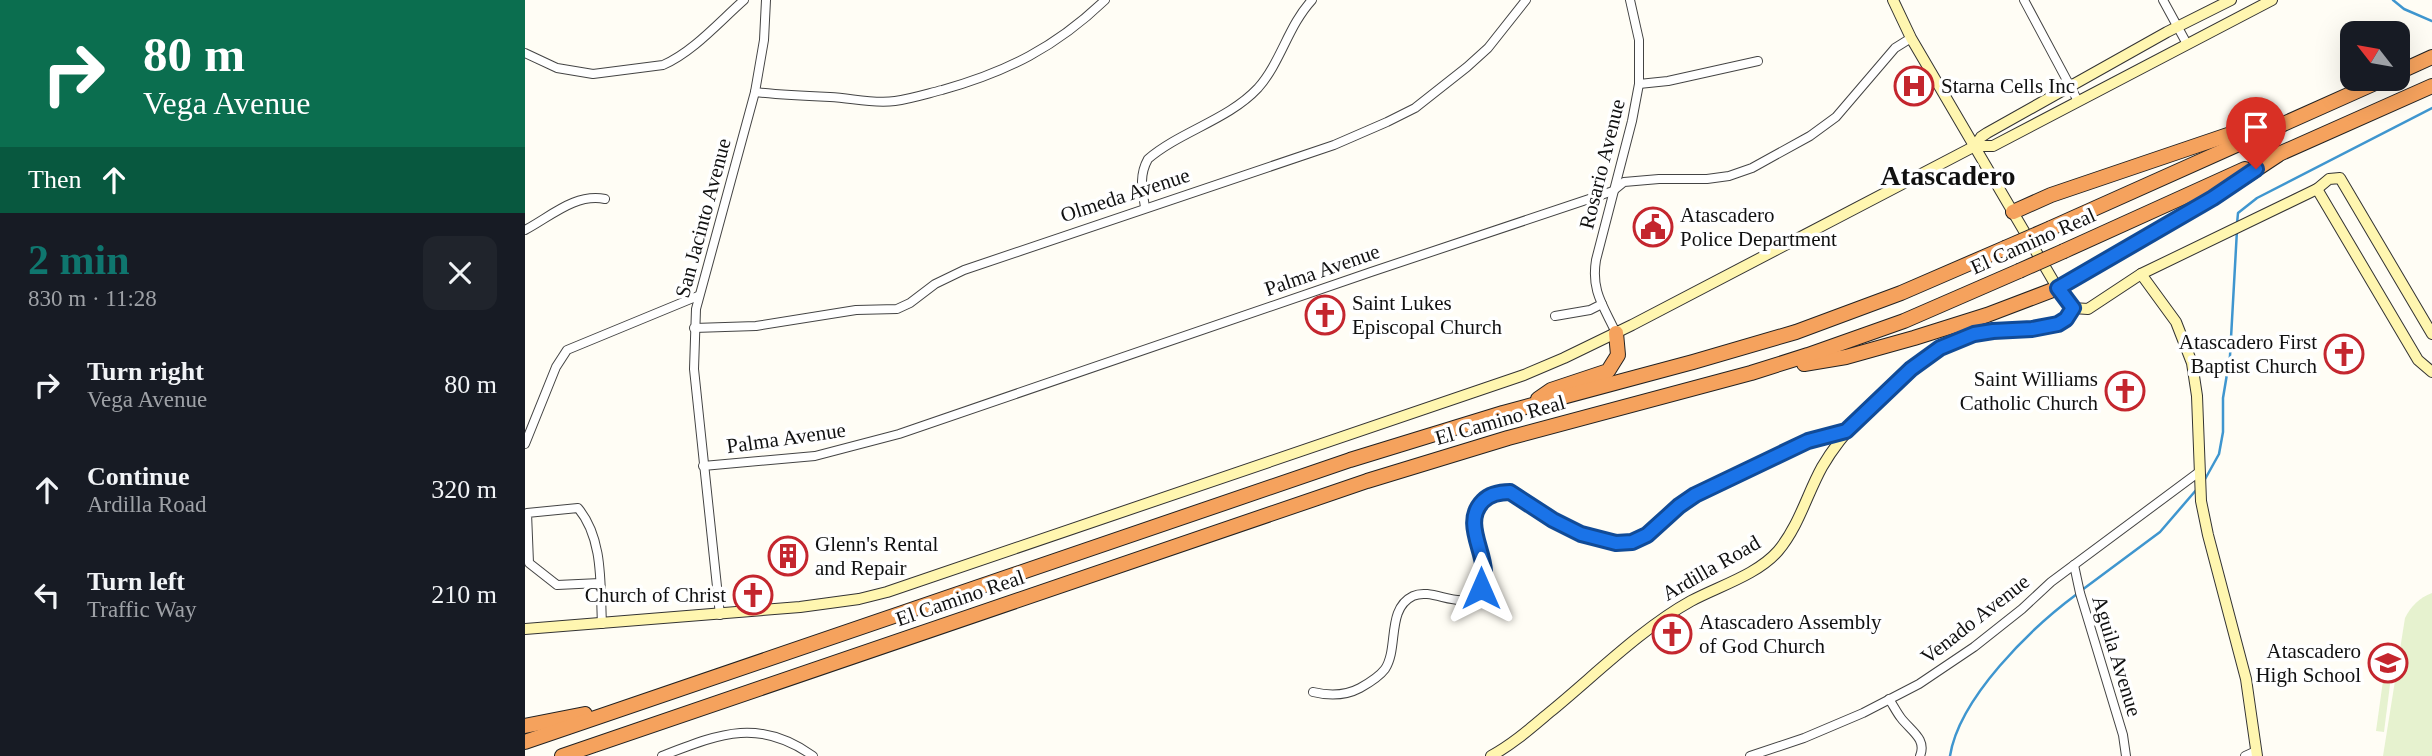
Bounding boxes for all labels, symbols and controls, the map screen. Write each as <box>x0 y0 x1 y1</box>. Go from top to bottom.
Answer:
north arrow <box>2340 21 2410 91</box>
map controls <box>2340 21 2410 91</box>
text: 80 m <box>143 27 245 82</box>
icon: right <box>28 28 119 119</box>
hospital icon: Starna Cells Inc <box>1893 65 1935 107</box>
place label: Starna Cells Inc <box>1941 74 2075 98</box>
text: Vega Avenue <box>143 85 310 121</box>
street label: Rosario Avenue <box>1574 96 1630 232</box>
pin <box>2226 97 2286 169</box>
icon: arrive <box>2237 108 2275 146</box>
street label: San Jacinto Avenue <box>670 136 736 300</box>
district label: Atascadero <box>1881 160 2015 191</box>
icon: ahead <box>95 161 133 199</box>
street label: Olmeda Avenue <box>1057 163 1193 227</box>
text: Then <box>28 165 81 194</box>
place label: Atascadero Police Department <box>1680 203 1837 251</box>
street label: El Camino Real <box>1967 203 2099 279</box>
public building icon: Atascadero Police Department <box>1632 206 1674 248</box>
button: close <box>423 236 497 310</box>
text: 2 min <box>28 237 130 283</box>
street label: Palma Avenue <box>1261 239 1383 301</box>
text: 830 m · 11:28 <box>28 286 157 311</box>
place label: Saint Lukes Episcopal Church <box>1352 291 1502 339</box>
church icon: Saint Lukes Episcopal Church <box>1304 294 1346 336</box>
place label: Atascadero First Baptist Church <box>2179 330 2317 378</box>
church icon: Atascadero First Baptist Church <box>2323 333 2365 375</box>
text: Turn right <box>87 357 204 386</box>
icon: right <box>28 366 66 404</box>
place label: Saint Williams Catholic Church <box>1960 367 2098 415</box>
text: 80 m <box>444 370 497 399</box>
church icon: Saint Williams Catholic Church <box>2104 370 2146 412</box>
text: Vega Avenue <box>87 387 207 412</box>
street label: El Camino Real <box>1432 390 1568 450</box>
street label: Palma Avenue <box>725 418 847 458</box>
text: Continue <box>87 462 190 491</box>
icon: ahead <box>28 471 66 509</box>
text: 320 m <box>431 475 497 504</box>
text: Ardilla Road <box>87 492 206 517</box>
street label: Ardilla Road <box>1658 530 1765 606</box>
place label: Glenn's Rental and Repair <box>815 532 939 580</box>
building icon: Glenn's Rental and Repair <box>767 535 809 577</box>
position arrow <box>1444 551 1518 625</box>
street label: El Camino Real <box>893 565 1027 631</box>
text: Turn left <box>87 567 185 596</box>
street label: Venado Avenue <box>1916 569 2034 669</box>
church icon: Church of Christ <box>732 574 774 616</box>
icon: left <box>28 576 66 614</box>
text: 210 m <box>431 580 497 609</box>
place label: Church of Christ <box>585 583 726 607</box>
street label: Aguila Avenue <box>2087 593 2147 719</box>
text: Traffic Way <box>87 597 197 622</box>
place label: Atascadero Assembly of God Church <box>1699 610 1882 658</box>
church icon: Atascadero Assembly of God Church <box>1651 613 1693 655</box>
place label: Atascadero High School <box>2255 639 2361 687</box>
school or university icon: Atascadero High School <box>2367 642 2409 684</box>

